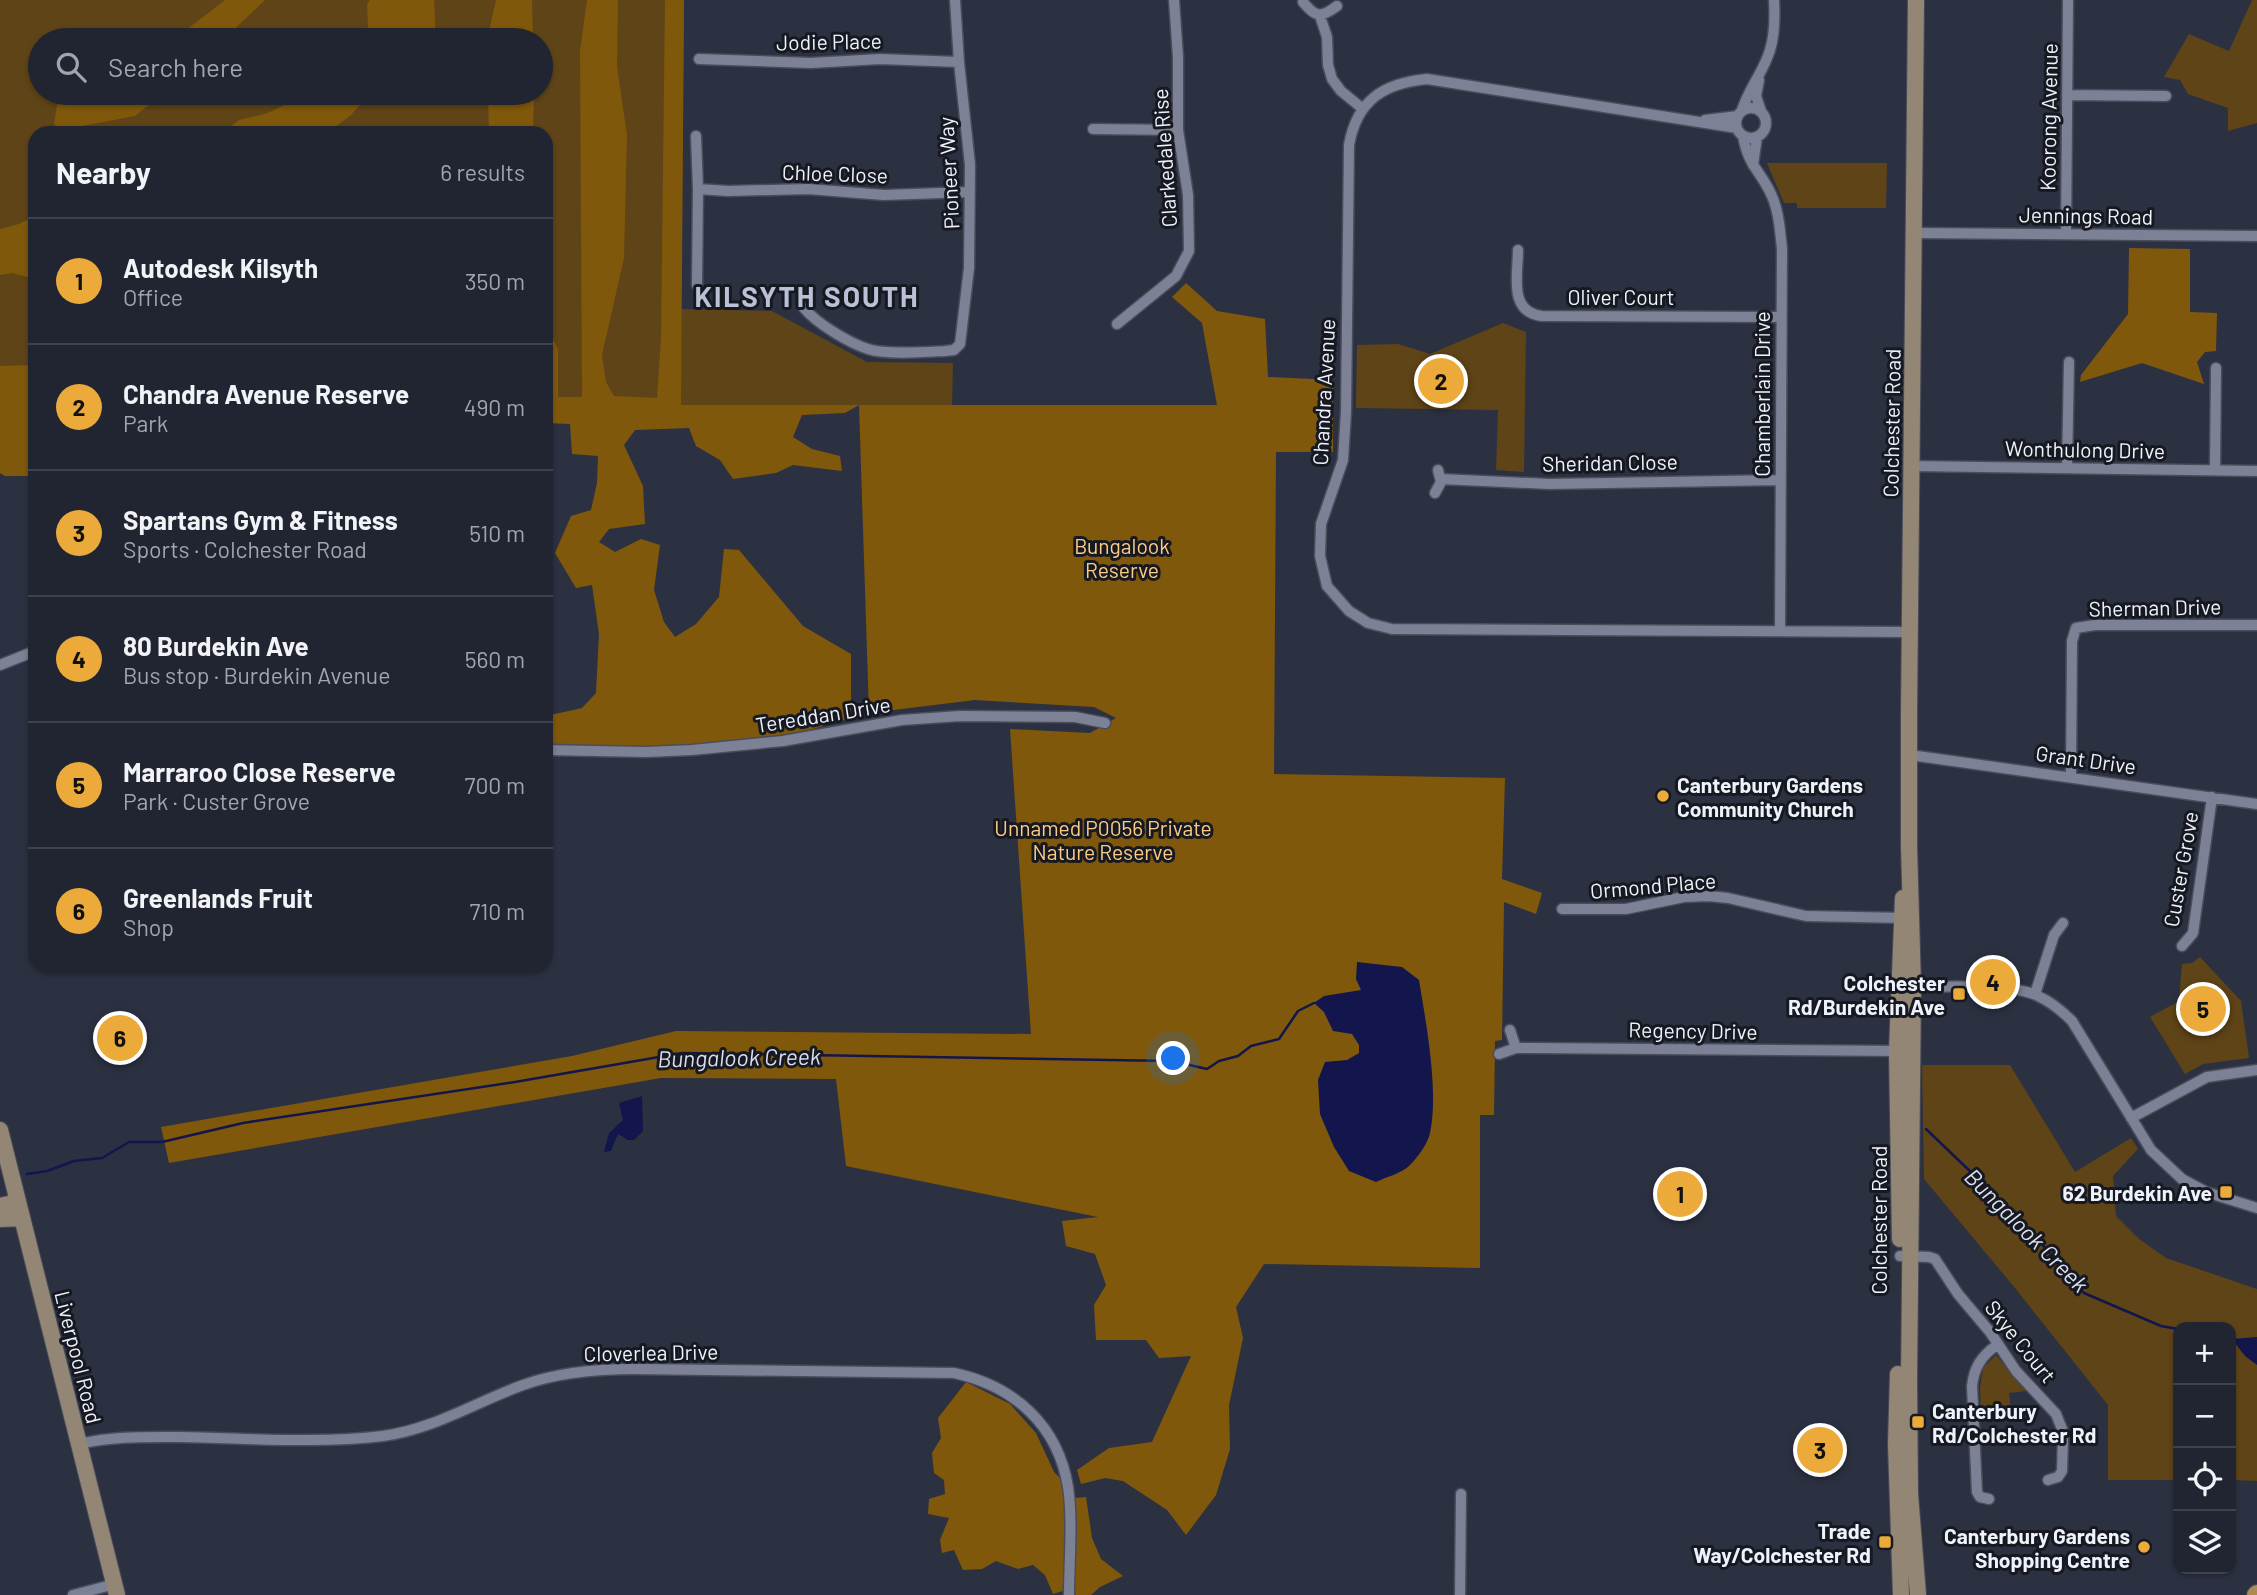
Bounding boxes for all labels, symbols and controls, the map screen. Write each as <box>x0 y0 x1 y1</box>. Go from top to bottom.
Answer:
search box <box>28 28 553 105</box>
street label: Jodie Place <box>776 28 882 54</box>
street label: Koorong Avenue <box>2034 43 2062 191</box>
icon: search <box>52 48 90 86</box>
text: Search here <box>108 51 243 82</box>
street label: Clarkedale Rise <box>1147 88 1181 228</box>
street label: Pioneer Way <box>933 116 963 230</box>
text: Nearby <box>56 154 151 190</box>
text: 6 results <box>440 158 525 186</box>
street label: Chloe Close <box>782 159 888 187</box>
street label: Jennings Road <box>2019 201 2153 229</box>
text: Autodesk Kilsyth <box>123 252 318 283</box>
text: 1 <box>75 267 83 295</box>
text: 350 m <box>465 267 525 295</box>
district label: KILSYTH SOUTH <box>694 279 920 313</box>
text: Office <box>123 283 183 311</box>
street label: Oliver Court <box>1568 284 1674 309</box>
street label: Chamberlain Drive <box>1749 311 1774 477</box>
street label: Chandra Avenue <box>1307 318 1339 466</box>
street label: Colchester Road <box>1877 348 1905 498</box>
pin: 2 <box>1418 355 1464 407</box>
text: Chandra Avenue Reserve <box>123 378 409 409</box>
text: 2 <box>73 393 85 421</box>
text: 490 m <box>464 393 525 421</box>
text: Park <box>123 409 168 437</box>
street label: Wonthulong Drive <box>2005 435 2165 463</box>
street label: Sheridan Close <box>1542 448 1678 476</box>
text: Spartans Gym & Fitness <box>123 504 398 535</box>
text: 3 <box>73 519 85 547</box>
text: 510 m <box>469 519 525 547</box>
park label: Bungalook Reserve <box>1074 533 1170 582</box>
text: Sports · Colchester Road <box>123 535 367 563</box>
street label: Sherman Drive <box>2088 593 2222 621</box>
text: 80 Burdekin Ave <box>123 630 309 661</box>
text: 4 <box>72 645 86 673</box>
text: 560 m <box>465 645 525 673</box>
text: Bus stop · Burdekin Avenue <box>123 661 390 689</box>
street label: Tereddan Drive <box>754 691 892 737</box>
street label: Grant Drive <box>2034 740 2138 778</box>
text: Marraroo Close Reserve <box>123 756 396 787</box>
text: 5 <box>73 771 85 799</box>
text: 700 m <box>465 771 525 799</box>
place label: Canterbury Gardens Community Church <box>1677 772 1863 821</box>
text: Park · Custer Grove <box>123 787 310 815</box>
marker: Canterbury Gardens Community Church <box>1655 788 1671 804</box>
street label: Custer Grove <box>2158 809 2202 929</box>
park label: Unnamed P0056 Private Nature Reserve <box>994 815 1212 864</box>
street label: Ormond Place <box>1589 867 1717 903</box>
text: Greenlands Fruit <box>123 882 313 913</box>
text: 6 <box>73 897 85 925</box>
text: 710 m <box>469 897 525 925</box>
text: Shop <box>123 913 174 941</box>
pin: 4 <box>1970 956 2016 1008</box>
place label: Colchester Rd/Burdekin Ave <box>1788 970 1945 1019</box>
pin: 5 <box>2180 983 2226 1035</box>
marker: Colchester Rd/Burdekin Ave <box>1951 986 1967 1002</box>
pin: 6 <box>97 1012 143 1064</box>
street label: Regency Drive <box>1628 1016 1758 1044</box>
your location <box>1156 1041 1190 1075</box>
water label: Bungalook Creek <box>657 1042 821 1072</box>
street label: Colchester Road <box>1866 1146 1891 1294</box>
water label: Bungalook Creek <box>1959 1162 2095 1298</box>
pin: 1 <box>1657 1168 1703 1220</box>
place label: 62 Burdekin Ave <box>2062 1180 2212 1205</box>
marker: 62 Burdekin Ave <box>2218 1184 2234 1200</box>
street label: Liverpool Road <box>50 1288 108 1426</box>
street label: Skye Court <box>1980 1295 2062 1387</box>
map controls <box>2173 1322 2236 1574</box>
button: + <box>2173 1322 2236 1385</box>
street label: Cloverlea Drive <box>583 1338 719 1366</box>
button: − <box>2173 1385 2236 1448</box>
place label: Canterbury Rd/Colchester Rd <box>1932 1398 2096 1447</box>
marker: Canterbury Rd/Colchester Rd <box>1910 1414 1926 1430</box>
pin: 3 <box>1797 1424 1843 1476</box>
button: locate <box>2173 1448 2236 1511</box>
button: layers <box>2173 1511 2236 1574</box>
place label: Trade Way/Colchester Rd <box>1693 1518 1871 1567</box>
place label: Canterbury Gardens Shopping Centre <box>1944 1523 2130 1572</box>
marker: Trade Way/Colchester Rd <box>1877 1534 1893 1550</box>
marker: Canterbury Gardens Shopping Centre <box>2136 1539 2152 1555</box>

